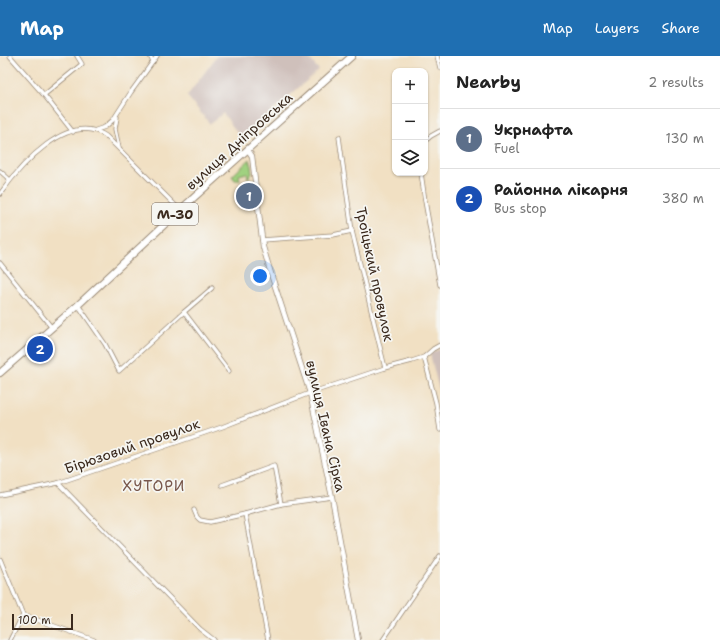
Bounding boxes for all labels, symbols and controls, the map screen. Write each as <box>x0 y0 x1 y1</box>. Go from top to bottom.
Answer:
text: Map <box>20 16 64 41</box>
text: Map <box>543 19 573 37</box>
text: Layers <box>595 19 639 37</box>
text: Share <box>661 19 700 37</box>
map controls <box>392 68 428 176</box>
button: + <box>392 68 428 104</box>
text: Nearby <box>456 71 521 93</box>
text: 2 results <box>648 74 704 91</box>
street label: вулиця Дніпровська <box>182 88 296 194</box>
button: − <box>392 104 428 140</box>
text: Укрнафта <box>494 120 573 140</box>
text: 1 <box>466 130 472 147</box>
text: 130 m <box>666 130 704 147</box>
button: layers <box>392 140 428 176</box>
text: Fuel <box>494 140 519 157</box>
text: Районна лікарня <box>494 180 628 200</box>
pin: 1 <box>236 181 262 211</box>
text: 2 <box>464 190 474 207</box>
text: 380 m <box>662 190 704 207</box>
text: Bus stop <box>494 200 546 217</box>
road number: М-30 <box>152 203 198 225</box>
street label: Троїцький провулок <box>352 205 398 343</box>
your location <box>250 266 270 286</box>
pin: 2 <box>27 334 53 364</box>
street label: вулиця Івана Сірка <box>302 358 350 494</box>
street label: Бірюзовий провулок <box>62 414 203 478</box>
district label: ХУТОРИ <box>123 476 185 496</box>
scale bar <box>12 612 73 631</box>
text: 100 m <box>18 613 51 628</box>

